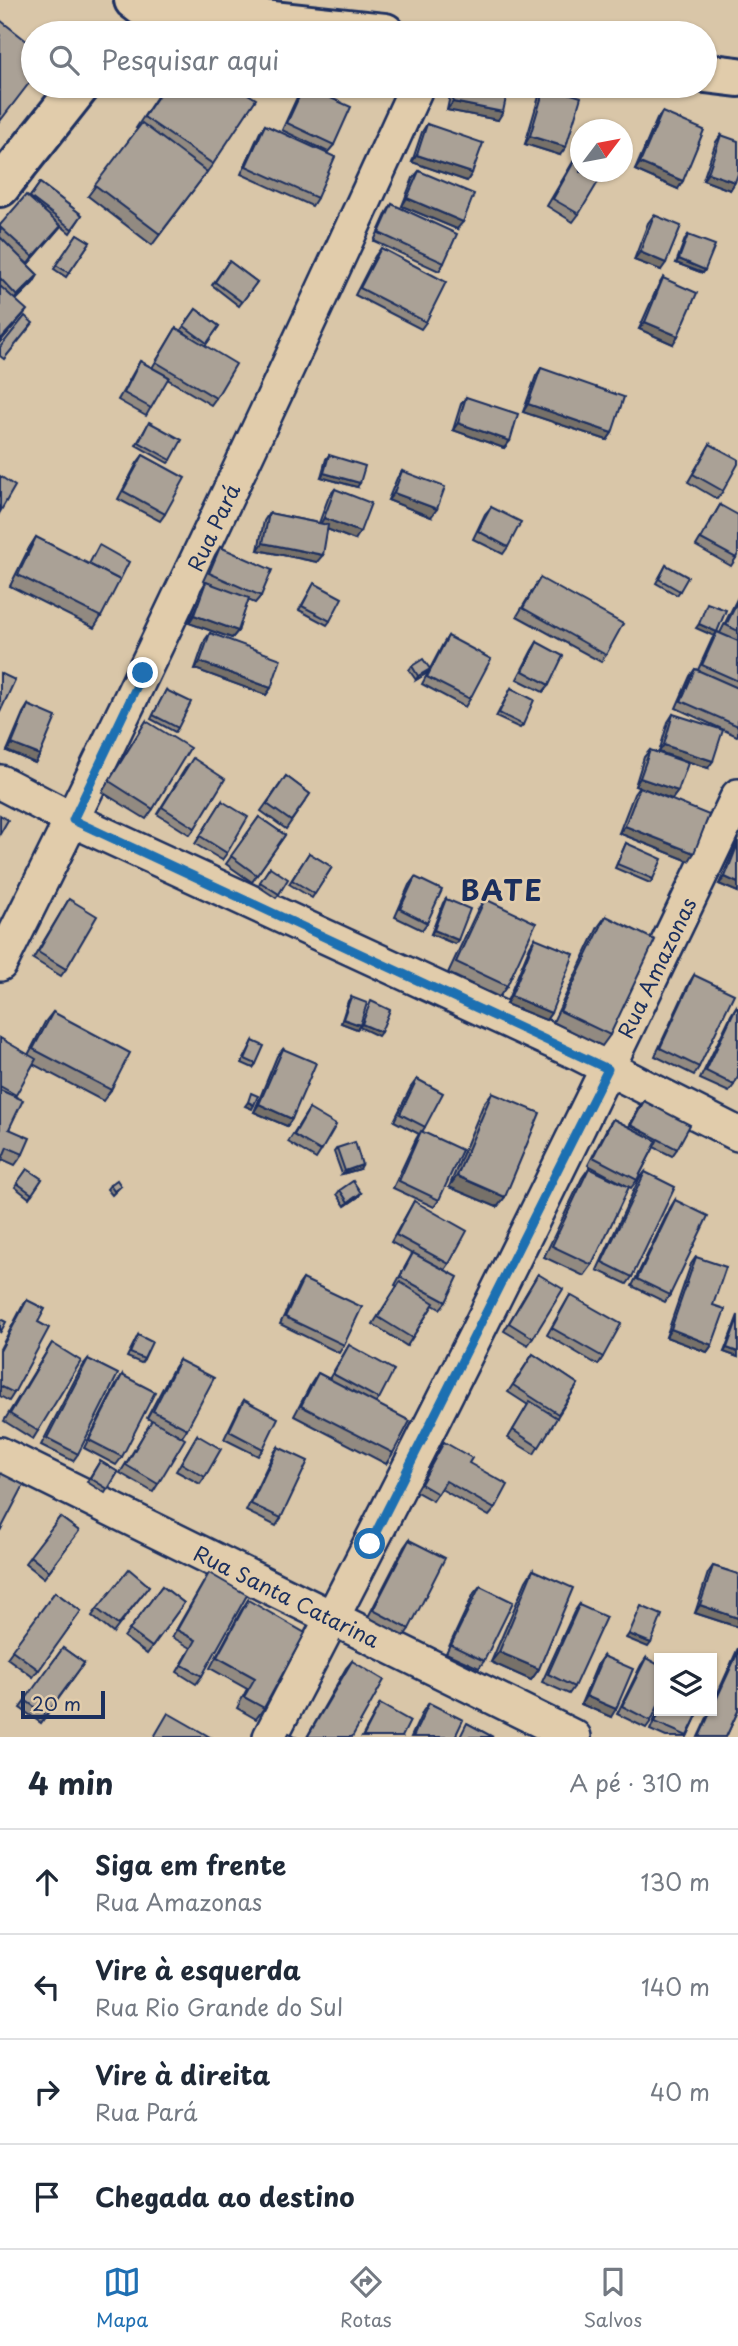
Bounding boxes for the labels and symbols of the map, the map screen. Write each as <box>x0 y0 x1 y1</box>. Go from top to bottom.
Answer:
north arrow <box>570 119 633 182</box>
street label: Rua Pará <box>178 477 248 576</box>
route end <box>127 657 158 688</box>
district label: BATE <box>460 868 544 911</box>
street label: Rua Amazonas <box>608 892 704 1043</box>
route start <box>354 1528 385 1559</box>
street label: Rua Santa Catarina <box>189 1536 385 1655</box>
scale bar <box>21 1688 105 1720</box>

